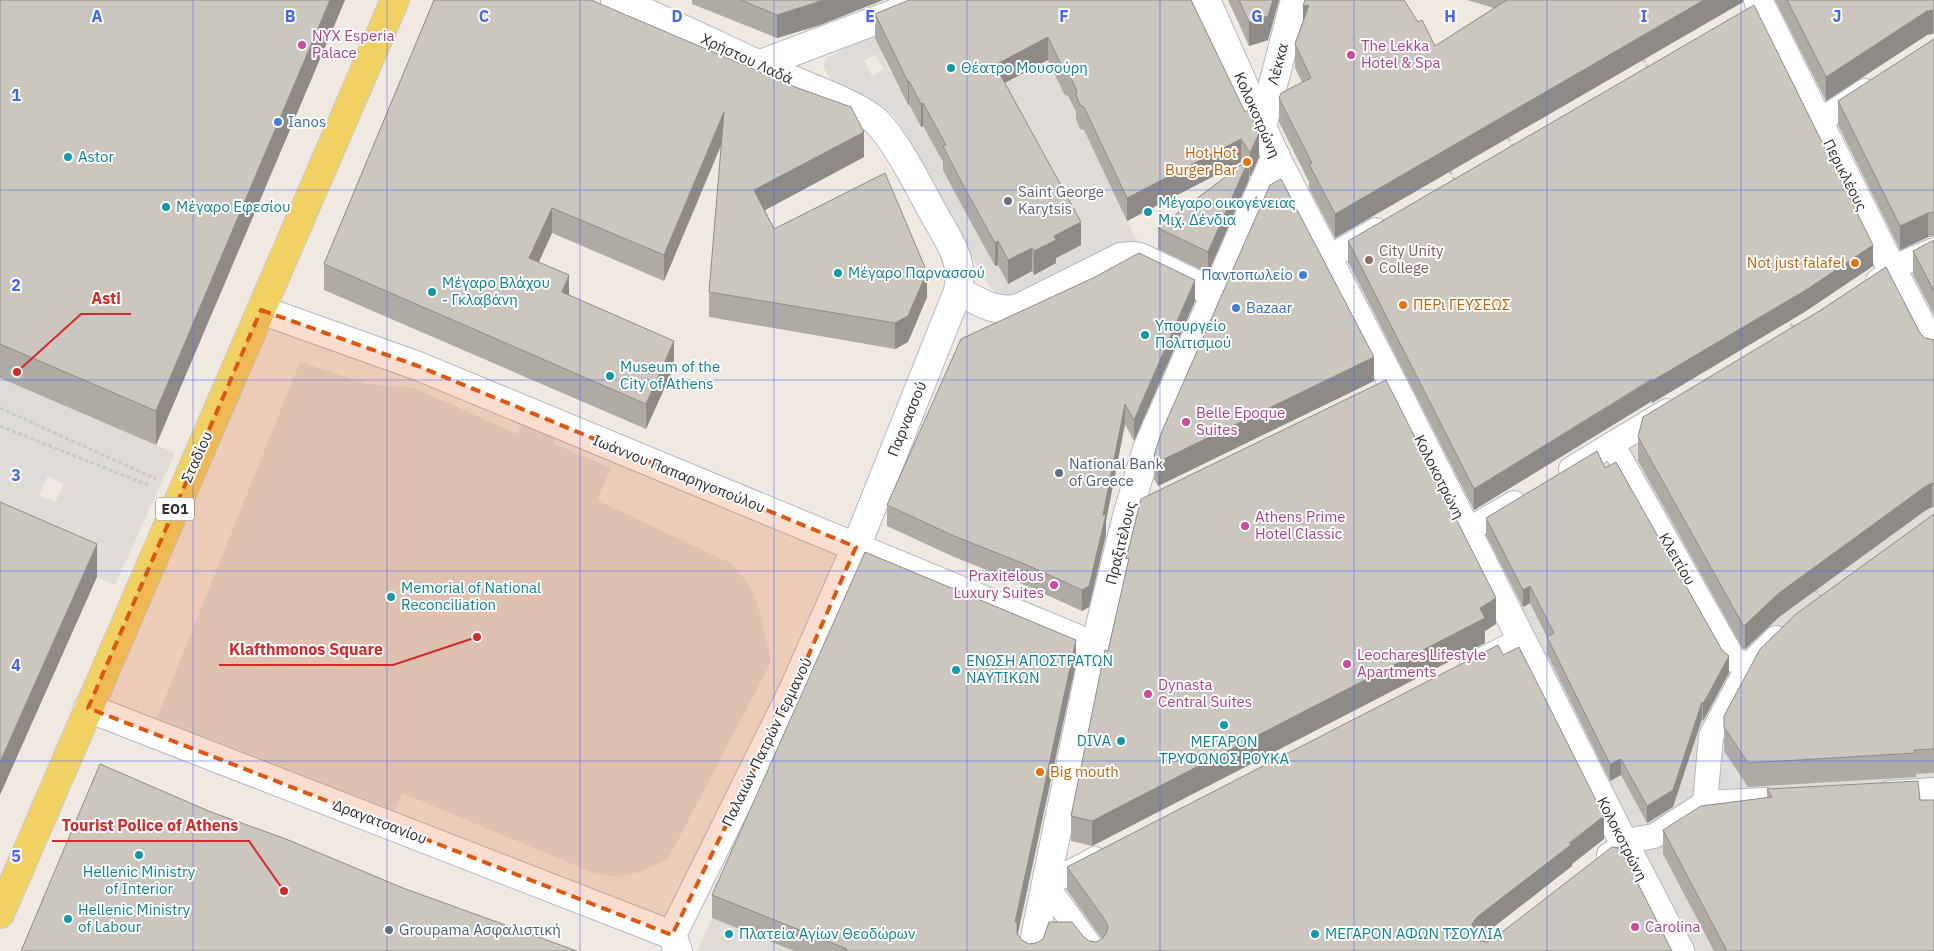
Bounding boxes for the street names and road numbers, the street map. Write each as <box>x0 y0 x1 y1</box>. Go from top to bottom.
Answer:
street label: Χρήστου Λαδά <box>698 29 797 88</box>
street label: Λέκκα <box>1263 41 1292 87</box>
street label: Κολοκοτρώνη <box>1230 69 1285 161</box>
street label: Περικλέους <box>1819 136 1872 214</box>
street label: Παρνασσού <box>883 378 930 459</box>
street label: Σταδίου <box>177 428 216 485</box>
street label: Ιωάννου Παπαρηγοπούλου <box>590 430 768 517</box>
street label: Κολοκοτρώνη <box>1410 432 1469 522</box>
road number: ΕΟ1 <box>156 498 194 520</box>
street label: Πραξιτέλους <box>1101 499 1140 587</box>
street label: Κλειτίου <box>1655 529 1700 588</box>
street label: Παλαιών Πατρών Γερμανού <box>717 654 816 830</box>
street label: Κολοκοτρώνη <box>1593 794 1652 884</box>
street label: Δραγατσανίου <box>331 795 430 848</box>

